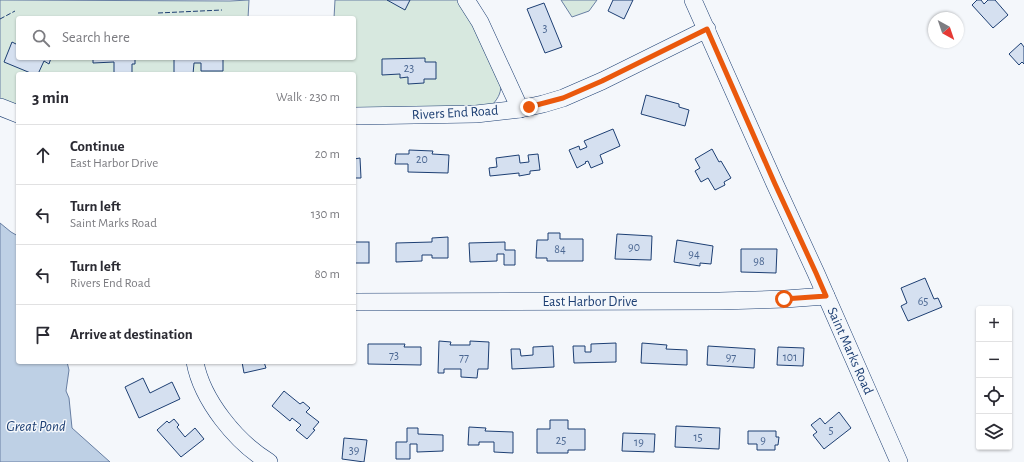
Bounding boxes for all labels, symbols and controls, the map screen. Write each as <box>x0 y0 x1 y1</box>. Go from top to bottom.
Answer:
north arrow <box>928 12 964 48</box>
search box <box>16 16 356 60</box>
house number: 3 <box>543 22 548 34</box>
icon: search <box>30 27 52 49</box>
text: Search here <box>62 30 130 45</box>
house number: 23 <box>404 62 414 74</box>
text: 3 min <box>32 89 69 106</box>
text: Walk · 230 m <box>276 91 340 104</box>
route end <box>520 98 538 116</box>
street label: Rivers End Road <box>411 104 499 122</box>
text: Continue <box>70 139 125 154</box>
icon: ahead <box>32 144 54 166</box>
text: 20 m <box>315 148 340 161</box>
house number: 20 <box>416 153 428 165</box>
text: East Harbor Drive <box>70 157 158 170</box>
text: Turn left <box>70 199 121 214</box>
icon: left <box>32 204 54 226</box>
text: 130 m <box>311 208 340 221</box>
text: Saint Marks Road <box>70 217 157 230</box>
house number: 90 <box>628 241 640 253</box>
house number: 84 <box>554 243 566 255</box>
house number: 94 <box>688 248 700 260</box>
house number: 98 <box>753 255 765 267</box>
text: Turn left <box>70 259 121 274</box>
icon: left <box>32 264 54 286</box>
text: 80 m <box>314 268 340 281</box>
text: Rivers End Road <box>70 277 150 290</box>
route start <box>775 290 793 308</box>
street label: East Harbor Drive <box>543 295 637 309</box>
house number: 65 <box>918 295 928 307</box>
street label: Saint Marks Road <box>825 305 875 397</box>
map controls <box>976 306 1012 450</box>
button: + <box>976 306 1012 342</box>
icon: arrive <box>32 324 54 346</box>
text: Arrive at destination <box>70 327 193 342</box>
button: − <box>976 342 1012 378</box>
house number: 73 <box>389 349 399 361</box>
house number: 77 <box>459 351 469 363</box>
house number: 97 <box>726 351 736 363</box>
house number: 101 <box>783 351 797 363</box>
button: locate <box>976 378 1012 414</box>
button: layers <box>976 414 1012 450</box>
water label: Great Pond <box>6 419 66 434</box>
house number: 5 <box>828 424 834 436</box>
house number: 15 <box>693 431 703 443</box>
house number: 25 <box>556 434 566 446</box>
house number: 9 <box>760 434 766 446</box>
house number: 19 <box>634 436 644 448</box>
house number: 39 <box>349 444 360 456</box>

